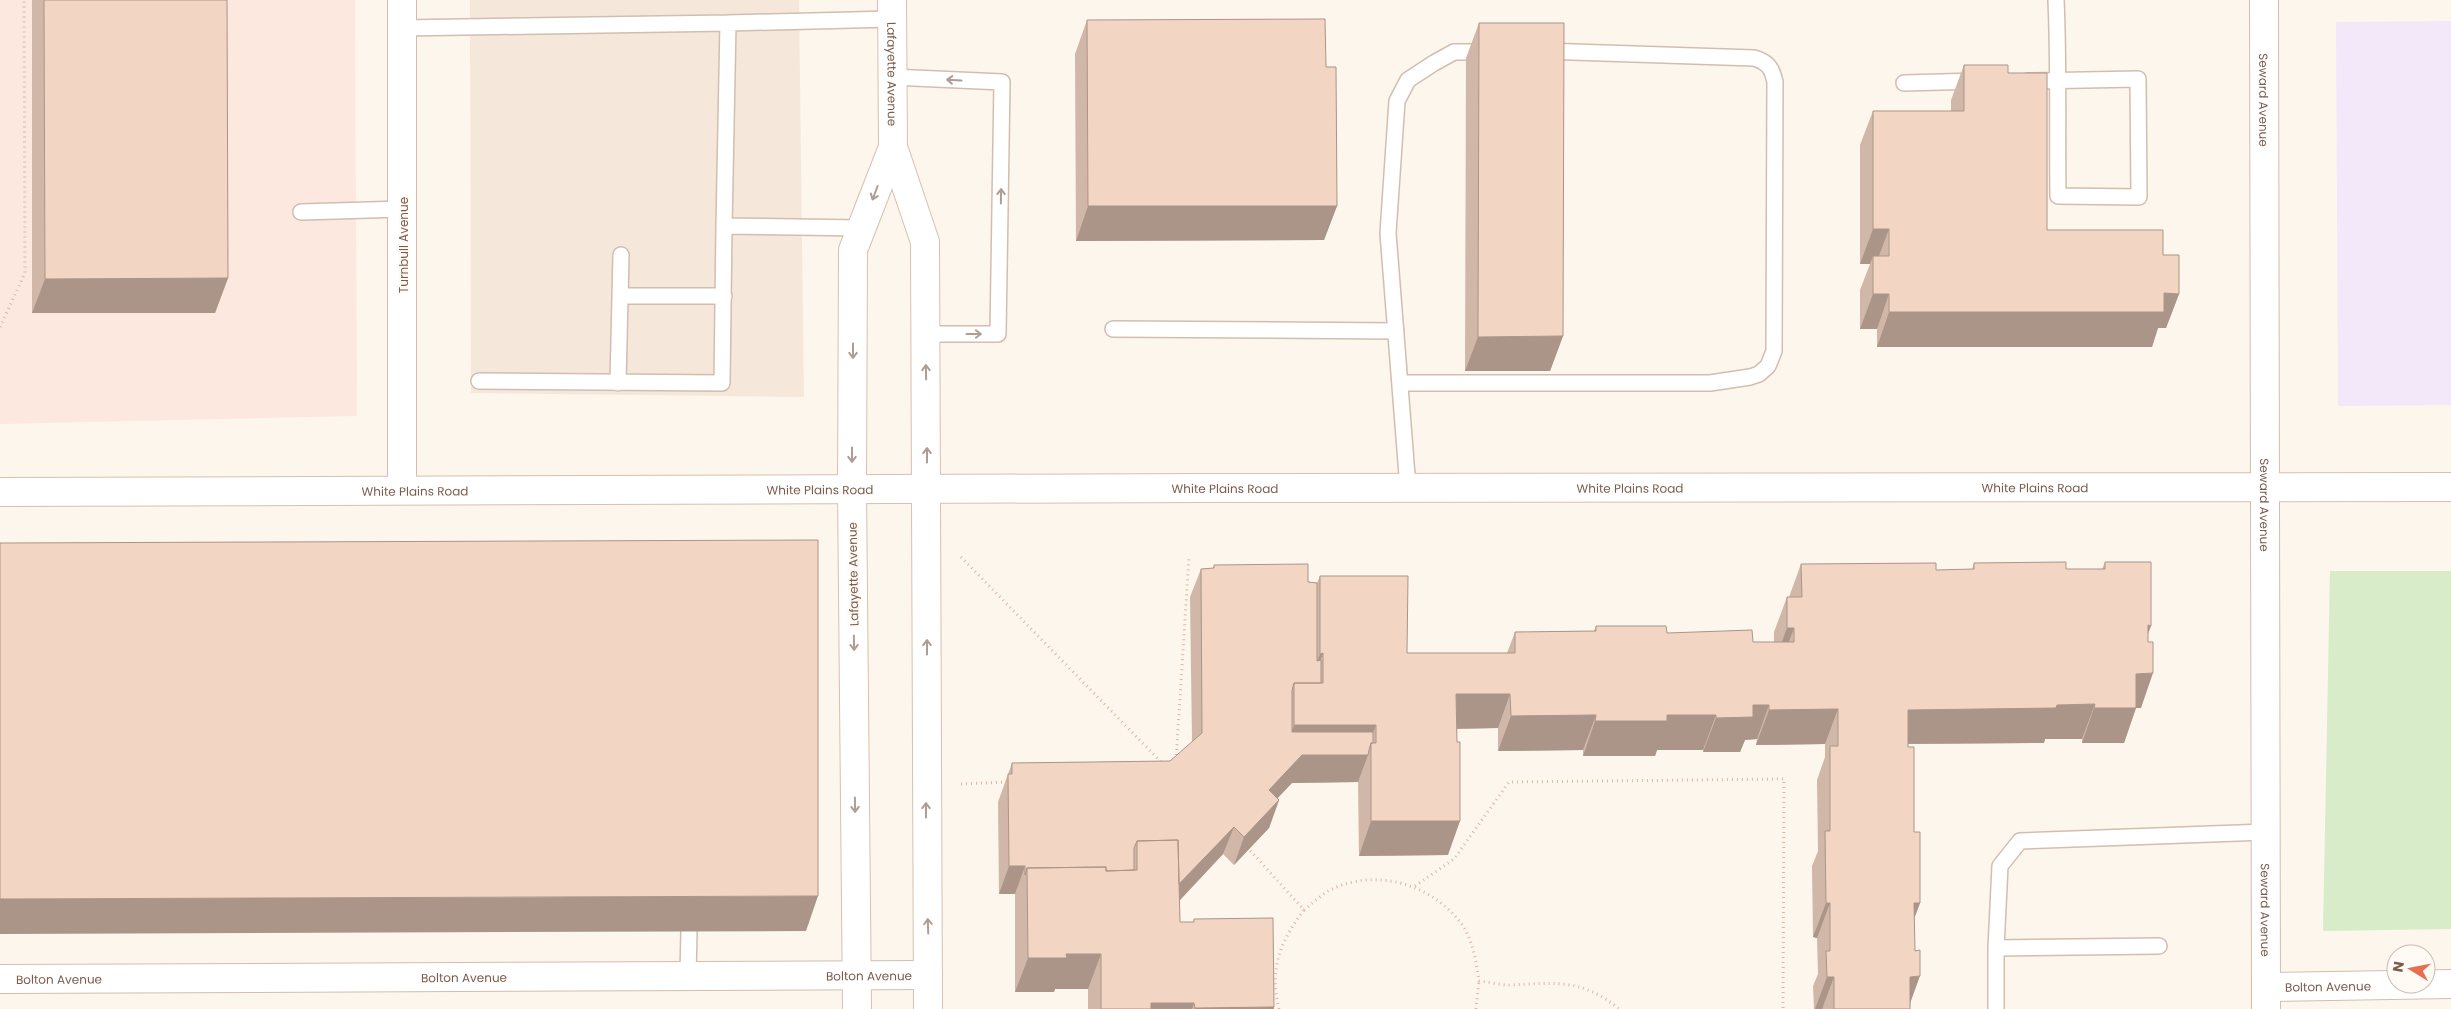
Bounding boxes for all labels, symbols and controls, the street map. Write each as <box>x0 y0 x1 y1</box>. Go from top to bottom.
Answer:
street label: Lafayette Avenue <box>884 22 901 126</box>
street label: Seward Avenue <box>2256 53 2273 147</box>
one-way arrow <box>946 75 962 85</box>
one-way arrow <box>870 184 879 200</box>
one-way arrow <box>996 188 1005 204</box>
street label: Turnbull Avenue <box>395 197 412 293</box>
one-way arrow <box>966 329 982 339</box>
one-way arrow <box>848 342 858 359</box>
one-way arrow <box>921 364 931 380</box>
one-way arrow <box>847 446 857 463</box>
one-way arrow <box>922 447 932 463</box>
street label: Seward Avenue <box>2256 458 2274 552</box>
street label: White Plains Road <box>1172 479 1278 497</box>
street label: White Plains Road <box>1577 479 1683 496</box>
street label: White Plains Road <box>1982 479 2088 496</box>
street label: White Plains Road <box>767 481 873 498</box>
street label: White Plains Road <box>362 482 468 499</box>
street label: Lafayette Avenue <box>844 522 862 626</box>
one-way arrow <box>849 634 859 651</box>
one-way arrow <box>922 640 932 656</box>
one-way arrow <box>851 797 860 813</box>
one-way arrow <box>921 802 931 818</box>
street label: Seward Avenue <box>2257 863 2274 957</box>
one-way arrow <box>923 918 932 934</box>
north arrow <box>2386 944 2436 994</box>
text: N <box>2387 960 2409 974</box>
street label: Bolton Avenue <box>826 967 912 984</box>
street label: Bolton Avenue <box>421 968 507 986</box>
street label: Bolton Avenue <box>16 970 102 987</box>
street label: Bolton Avenue <box>2285 977 2371 995</box>

